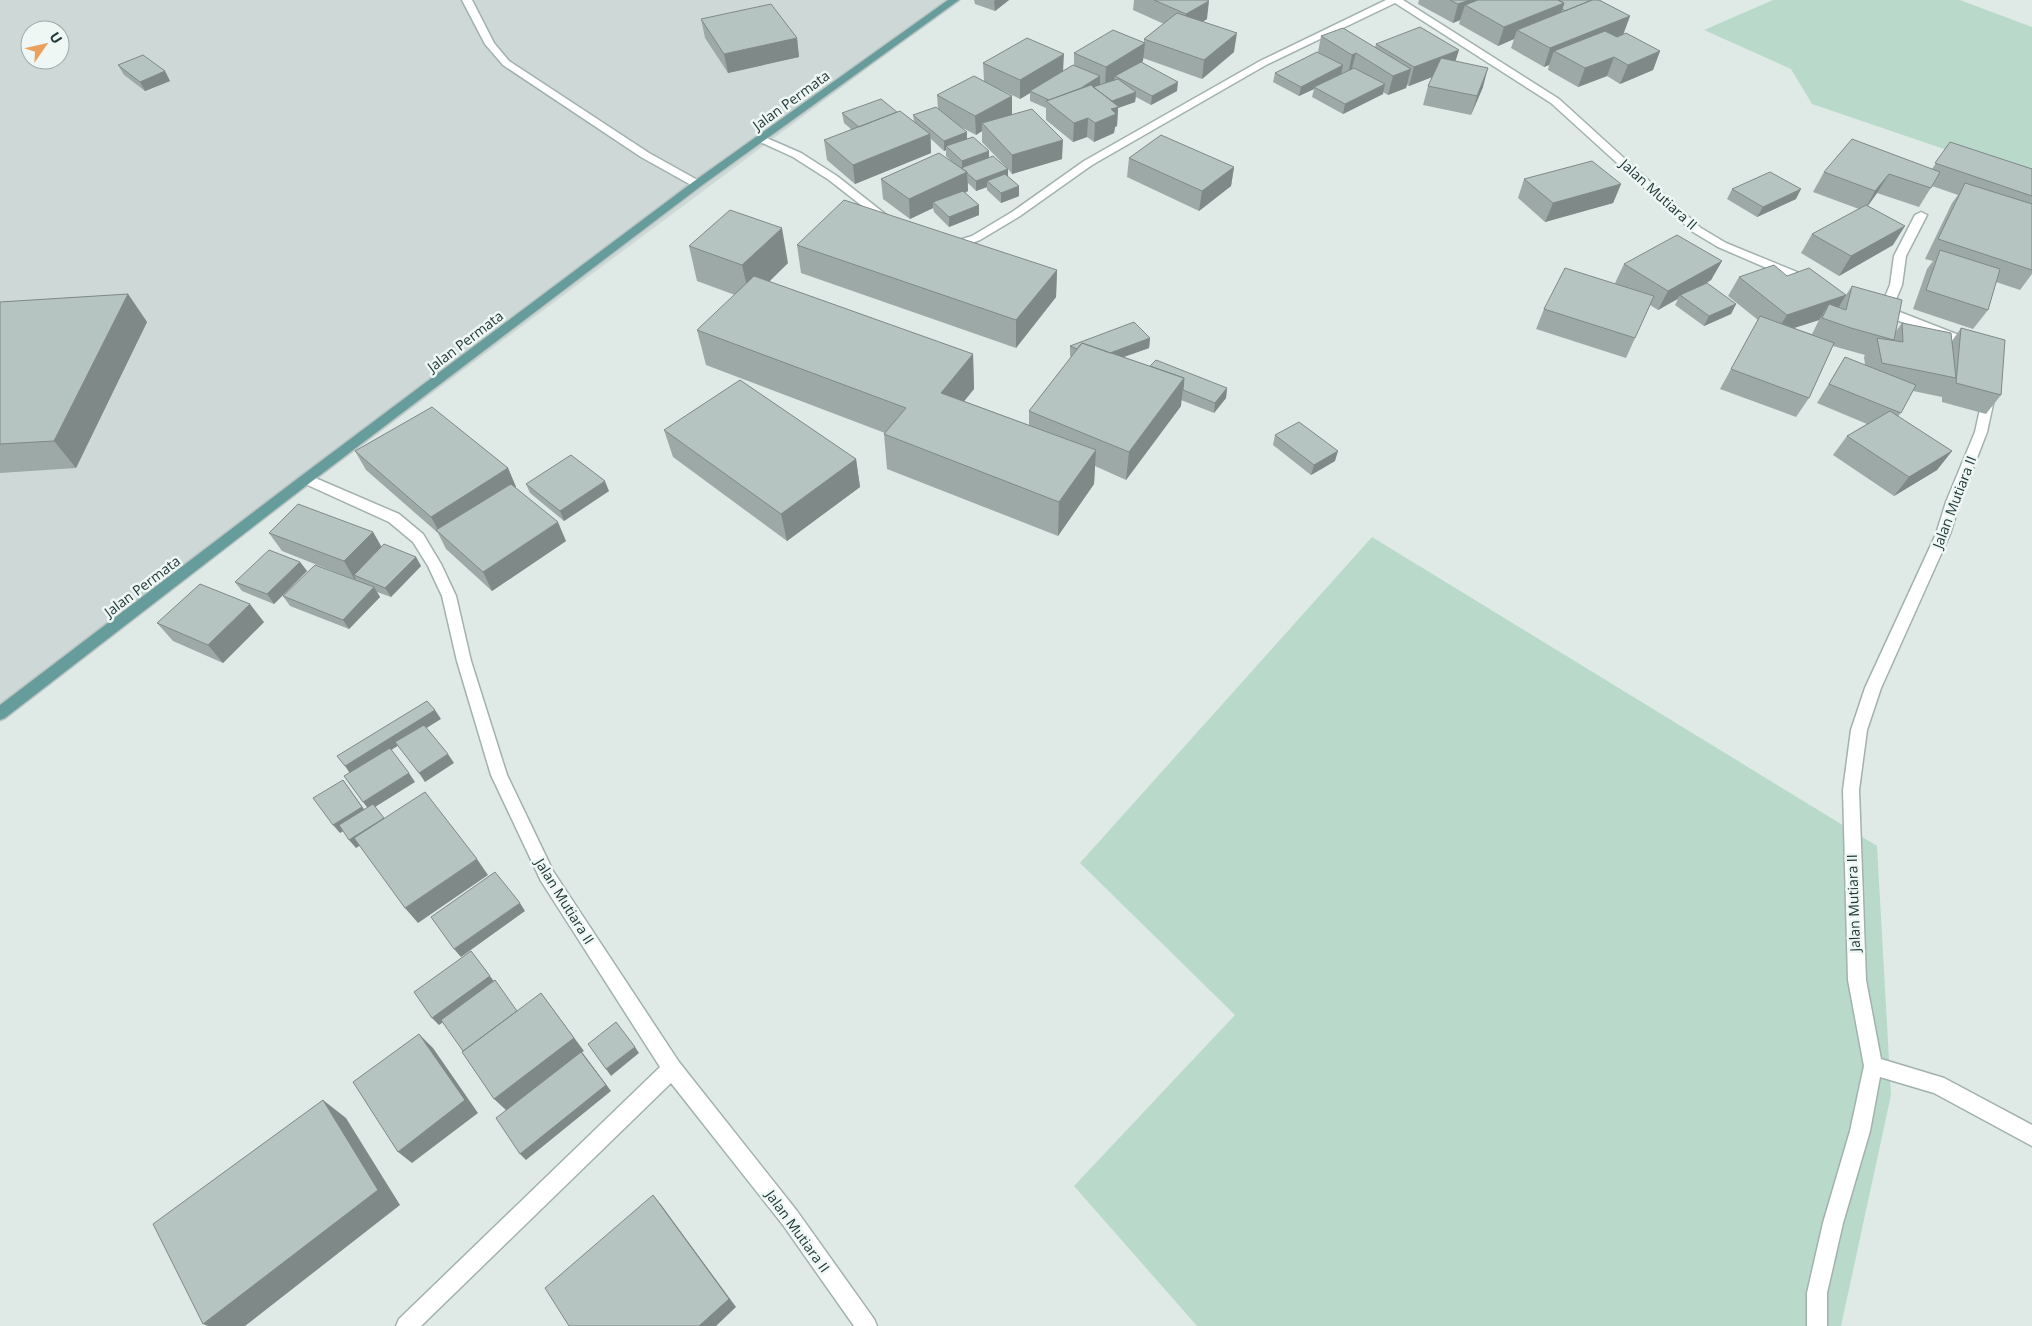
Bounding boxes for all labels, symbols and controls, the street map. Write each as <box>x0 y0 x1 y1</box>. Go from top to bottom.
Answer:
north arrow <box>20 20 70 70</box>
text: U <box>45 28 67 47</box>
street label: Jalan Permata <box>747 66 833 135</box>
street label: Jalan Mutiara II <box>1615 153 1702 234</box>
street label: Jalan Permata <box>422 306 507 377</box>
street label: Jalan Mutiara II <box>1927 453 1980 553</box>
street label: Jalan Permata <box>99 551 184 622</box>
street label: Jalan Mutiara II <box>530 853 599 947</box>
street label: Jalan Mutiara II <box>1842 854 1864 954</box>
street label: Jalan Mutiara II <box>760 1184 834 1276</box>

